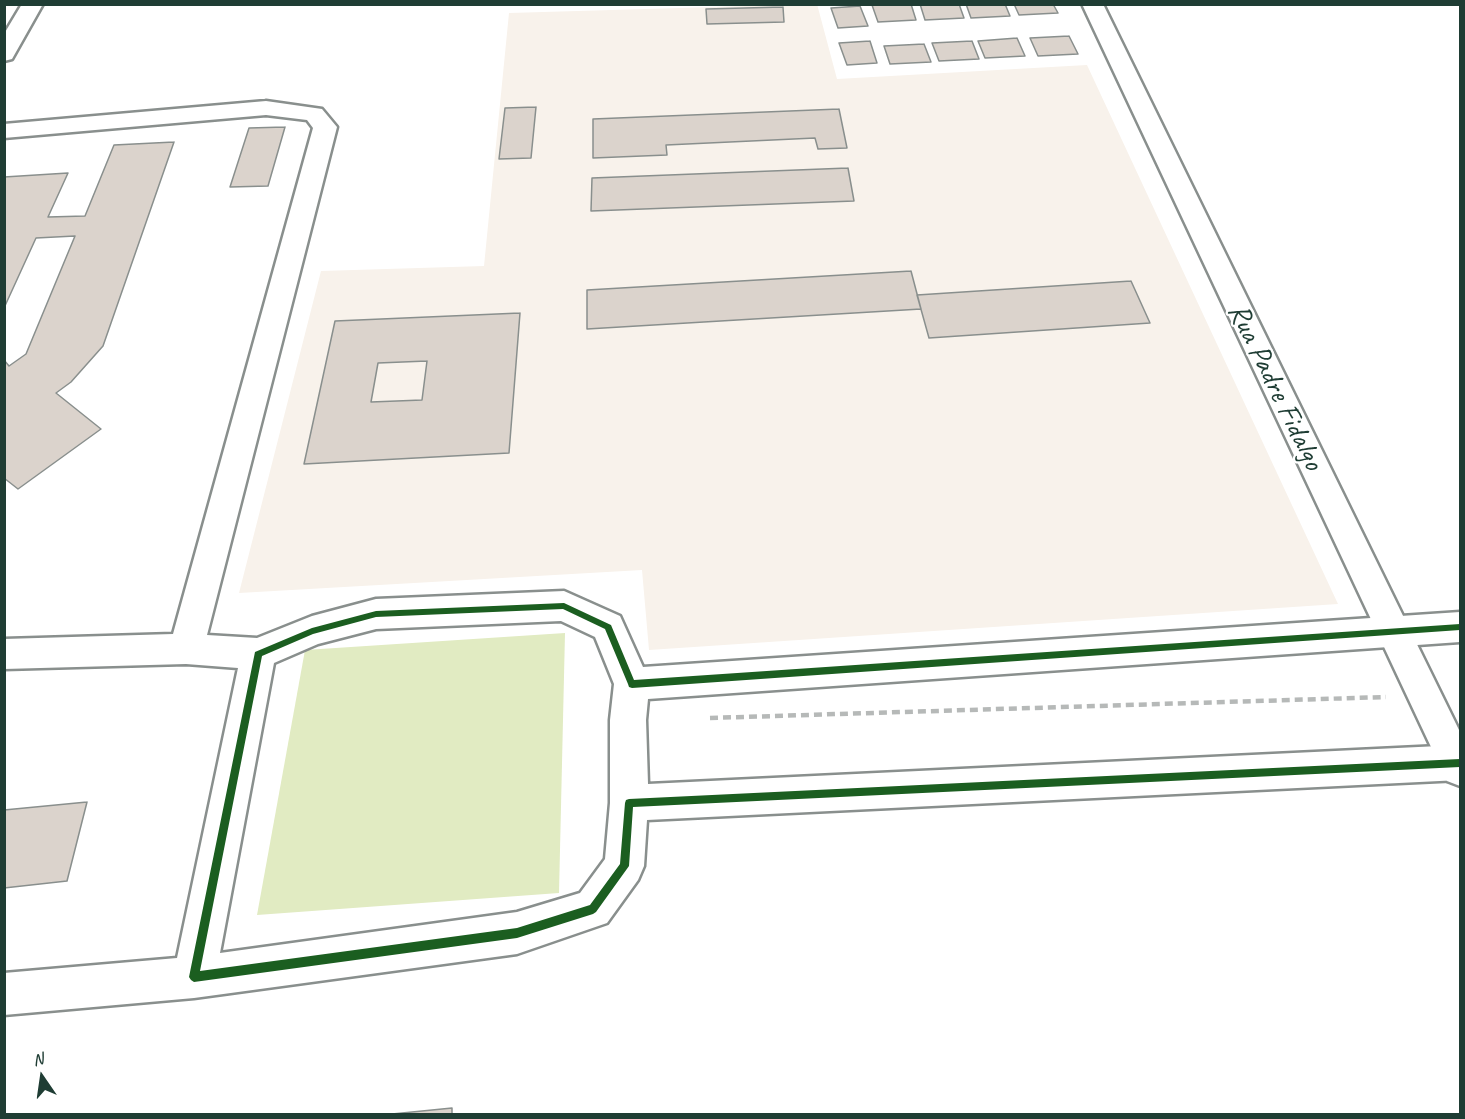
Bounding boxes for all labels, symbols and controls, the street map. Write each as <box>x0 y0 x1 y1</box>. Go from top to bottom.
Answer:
street label: Rua Padre Fidalgo <box>1219 298 1331 476</box>
north arrow <box>12 1047 72 1107</box>
text: N <box>31 1049 45 1070</box>

